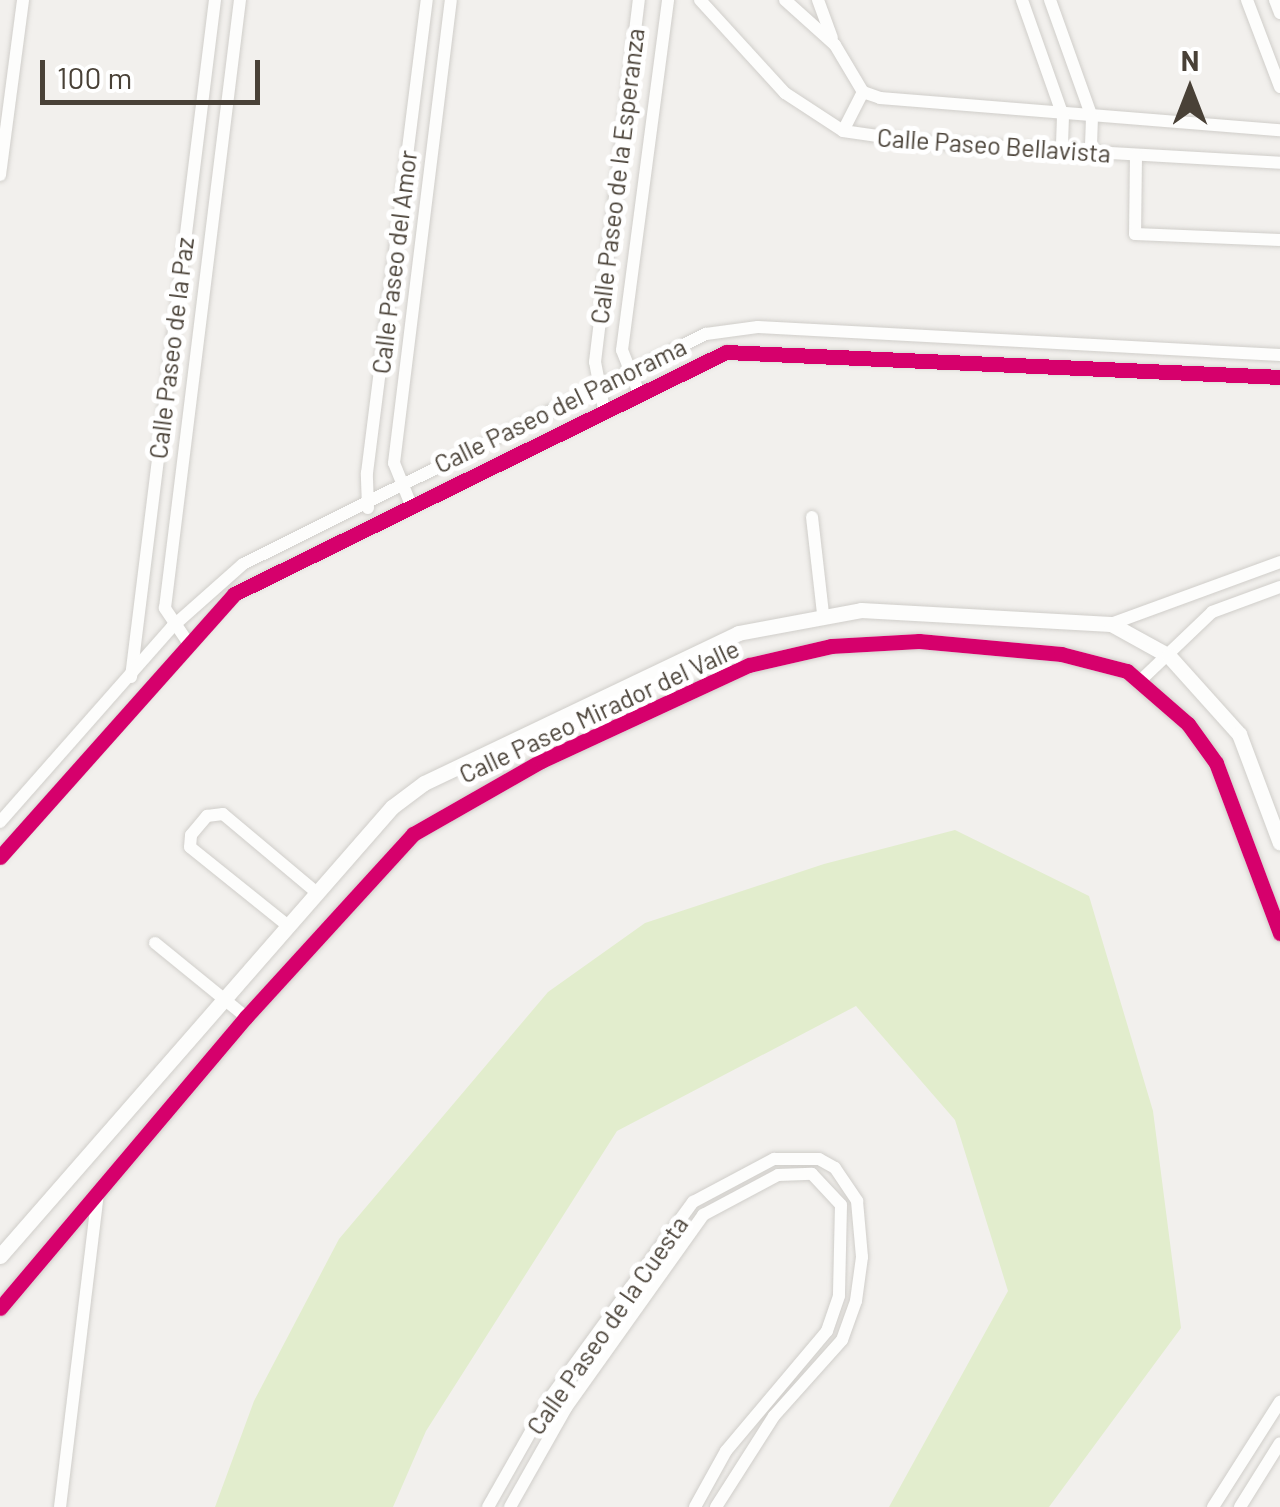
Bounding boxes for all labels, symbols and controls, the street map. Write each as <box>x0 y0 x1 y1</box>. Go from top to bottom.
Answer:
street label: Calle Paseo de la Esperanza <box>584 26 650 326</box>
scale bar <box>45 40 265 102</box>
north arrow <box>1140 40 1240 140</box>
text: N <box>1181 43 1199 77</box>
text: 100 m <box>57 59 132 95</box>
street label: Calle Paseo Bellavista <box>876 122 1112 168</box>
street label: Calle Paseo del Amor <box>365 148 423 376</box>
street label: Calle Paseo de la Paz <box>143 235 199 461</box>
street label: Calle Paseo del Panorama <box>429 331 691 479</box>
street label: Calle Paseo Mirador del Valle <box>454 633 744 789</box>
street label: Calle Paseo de la Cuesta <box>520 1210 694 1440</box>

